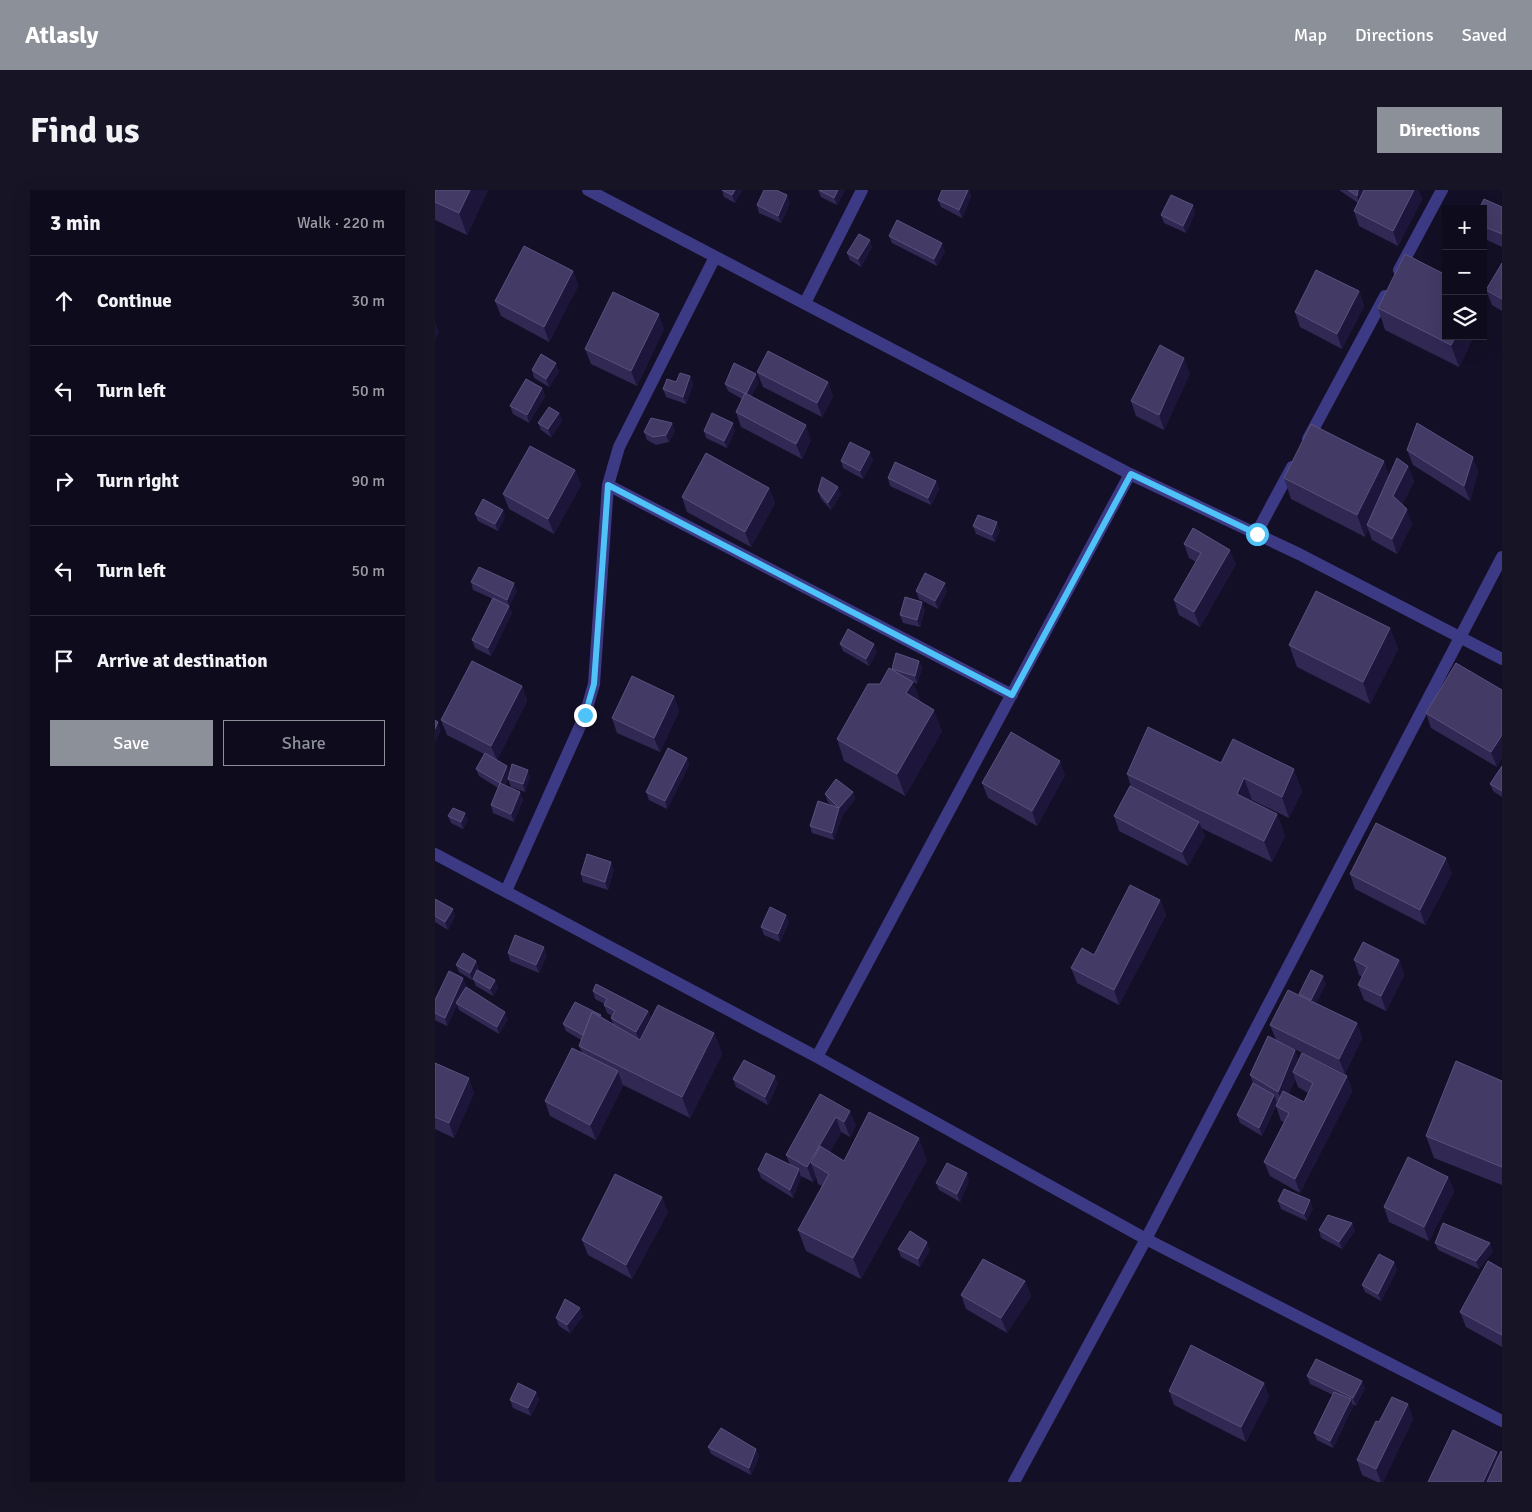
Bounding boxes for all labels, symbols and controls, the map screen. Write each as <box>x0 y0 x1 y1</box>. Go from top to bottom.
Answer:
text: Atlasly <box>25 20 98 50</box>
text: Map <box>1294 24 1327 46</box>
text: Directions <box>1355 24 1434 46</box>
text: Saved <box>1462 24 1507 46</box>
button: Directions <box>1377 107 1502 153</box>
text: Find us <box>30 109 140 152</box>
map controls <box>1442 205 1487 340</box>
button: + <box>1442 205 1487 250</box>
text: 3 min <box>50 210 101 236</box>
text: Walk · 220 m <box>297 213 385 233</box>
button: − <box>1442 250 1487 295</box>
icon: ahead <box>50 287 78 315</box>
text: Continue <box>97 289 172 313</box>
text: 30 m <box>351 291 385 311</box>
button: layers <box>1442 295 1487 340</box>
icon: left <box>50 377 78 405</box>
text: Turn left <box>97 379 166 403</box>
text: 50 m <box>351 381 385 401</box>
icon: right <box>50 467 78 495</box>
text: Turn right <box>97 469 179 493</box>
text: 90 m <box>351 471 385 491</box>
route start <box>1246 523 1269 546</box>
icon: left <box>50 557 78 585</box>
text: Turn left <box>97 559 166 583</box>
text: 50 m <box>351 561 385 581</box>
icon: arrive <box>50 647 78 675</box>
text: Arrive at destination <box>97 649 268 673</box>
route end <box>574 704 597 727</box>
button: Save <box>50 720 213 766</box>
button: Share <box>223 720 385 766</box>

